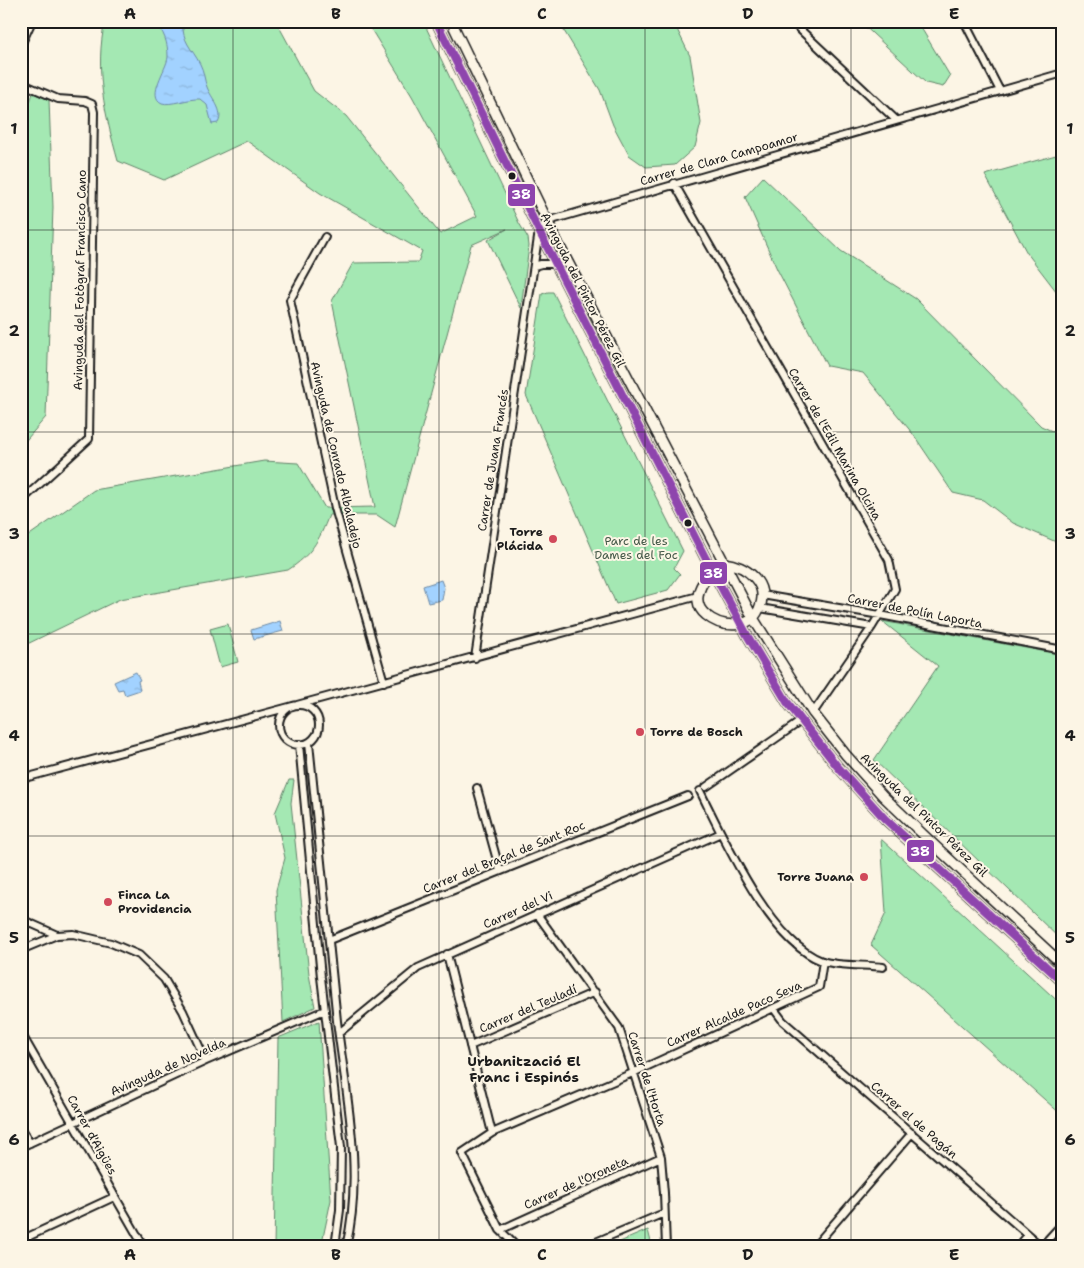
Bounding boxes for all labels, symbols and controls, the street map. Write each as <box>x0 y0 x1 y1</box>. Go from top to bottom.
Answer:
text: A <box>124 3 136 24</box>
text: B <box>331 3 341 24</box>
text: C <box>537 3 547 24</box>
text: D <box>742 3 754 24</box>
text: E <box>949 3 959 24</box>
text: 1 <box>10 118 18 139</box>
text: 1 <box>1066 118 1074 139</box>
street label: Carrer de Clara Campoamor <box>638 129 800 189</box>
street label: Avinguda del Fotògraf Francisco Cano <box>70 169 90 391</box>
unlabelled marker <box>507 171 517 181</box>
line badge: 38 <box>507 183 536 207</box>
text: 38 <box>511 185 531 203</box>
street label: Avinguda del Pintor Pérez Gil <box>537 210 629 370</box>
text: 2 <box>8 320 20 341</box>
text: 2 <box>1064 320 1076 341</box>
street label: Avinguda de Conrado Albaladejo <box>307 360 365 550</box>
street label: Carrer de l'Edil Marina Olcina <box>785 365 885 523</box>
street label: Carrer de Juana Francés <box>474 388 512 532</box>
unlabelled marker <box>683 518 693 528</box>
text: 3 <box>8 523 20 544</box>
text: 3 <box>1064 523 1076 544</box>
place label: Torre Plácida <box>497 524 544 554</box>
marker: Torre Plácida <box>547 533 559 545</box>
park label: Parc de les Dames del Foc <box>594 533 678 563</box>
line badge: 38 <box>699 561 728 585</box>
text: 38 <box>703 564 723 582</box>
street label: Carrer de Polín Laporta <box>846 590 984 632</box>
place label: Torre de Bosch <box>650 724 743 740</box>
text: 4 <box>8 725 20 746</box>
text: 4 <box>1064 725 1076 746</box>
marker: Torre de Bosch <box>634 726 646 738</box>
street label: Avinguda del Pintor Pérez Gil <box>857 750 992 881</box>
street label: Carrer del Braçal de Sant Roc <box>421 817 587 897</box>
line badge: 38 <box>906 839 935 863</box>
text: 38 <box>910 842 930 860</box>
place label: Torre Juana <box>777 869 855 885</box>
marker: Torre Juana <box>858 871 870 883</box>
place label: Finca La Providencia <box>118 887 192 917</box>
street label: Carrer del Vi <box>481 888 555 932</box>
marker: Finca La Providencia <box>102 896 114 908</box>
text: 5 <box>9 927 19 948</box>
text: 5 <box>1065 927 1075 948</box>
street label: Carrer Alcalde Paco Seva <box>664 977 804 1051</box>
street label: Carrer del Teuladí <box>477 981 580 1037</box>
street label: Carrer de l'Horta <box>624 1030 670 1129</box>
street label: Avinguda de Novelda <box>108 1034 229 1100</box>
district label: Urbanització El Franc i Espinós <box>467 1052 581 1086</box>
street label: Carrer el de Pagán <box>867 1078 961 1162</box>
street label: Carrer d'Aigües <box>63 1092 121 1178</box>
text: 6 <box>8 1129 20 1150</box>
text: 6 <box>1064 1129 1076 1150</box>
street label: Carrer de l'Oroneta <box>521 1153 631 1213</box>
text: A <box>124 1244 136 1265</box>
text: B <box>331 1244 341 1265</box>
text: C <box>537 1244 547 1265</box>
text: D <box>742 1244 754 1265</box>
text: E <box>949 1244 959 1265</box>

